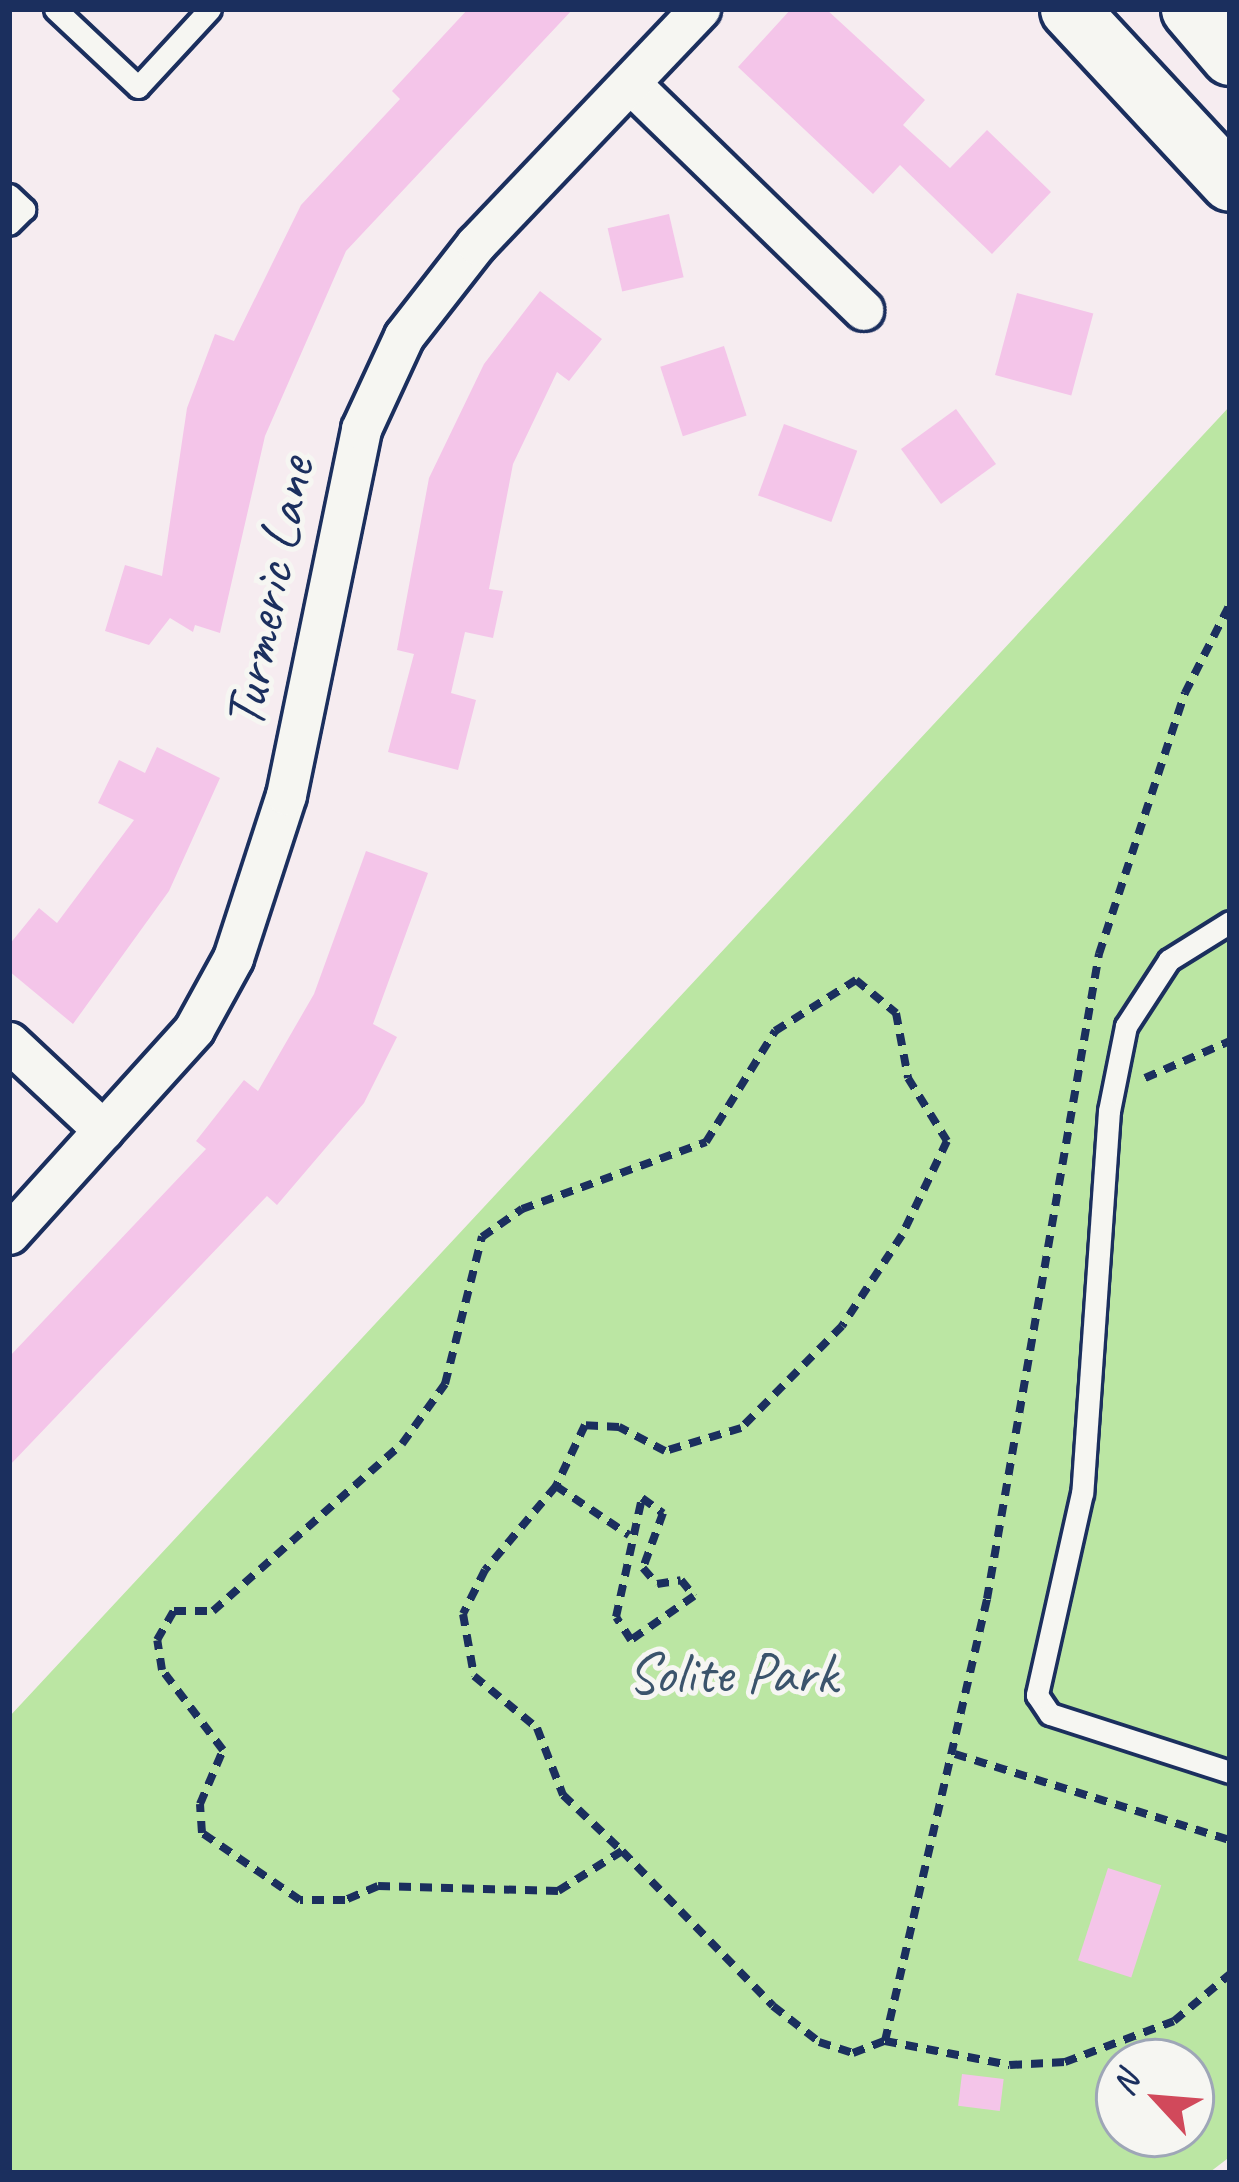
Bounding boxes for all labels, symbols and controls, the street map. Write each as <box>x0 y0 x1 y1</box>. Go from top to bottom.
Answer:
street label: Turmeric Lane <box>209 452 329 734</box>
park label: Solite Park <box>627 1640 837 1708</box>
north arrow <box>1095 2038 1215 2158</box>
text: N <box>1102 2065 1149 2102</box>

